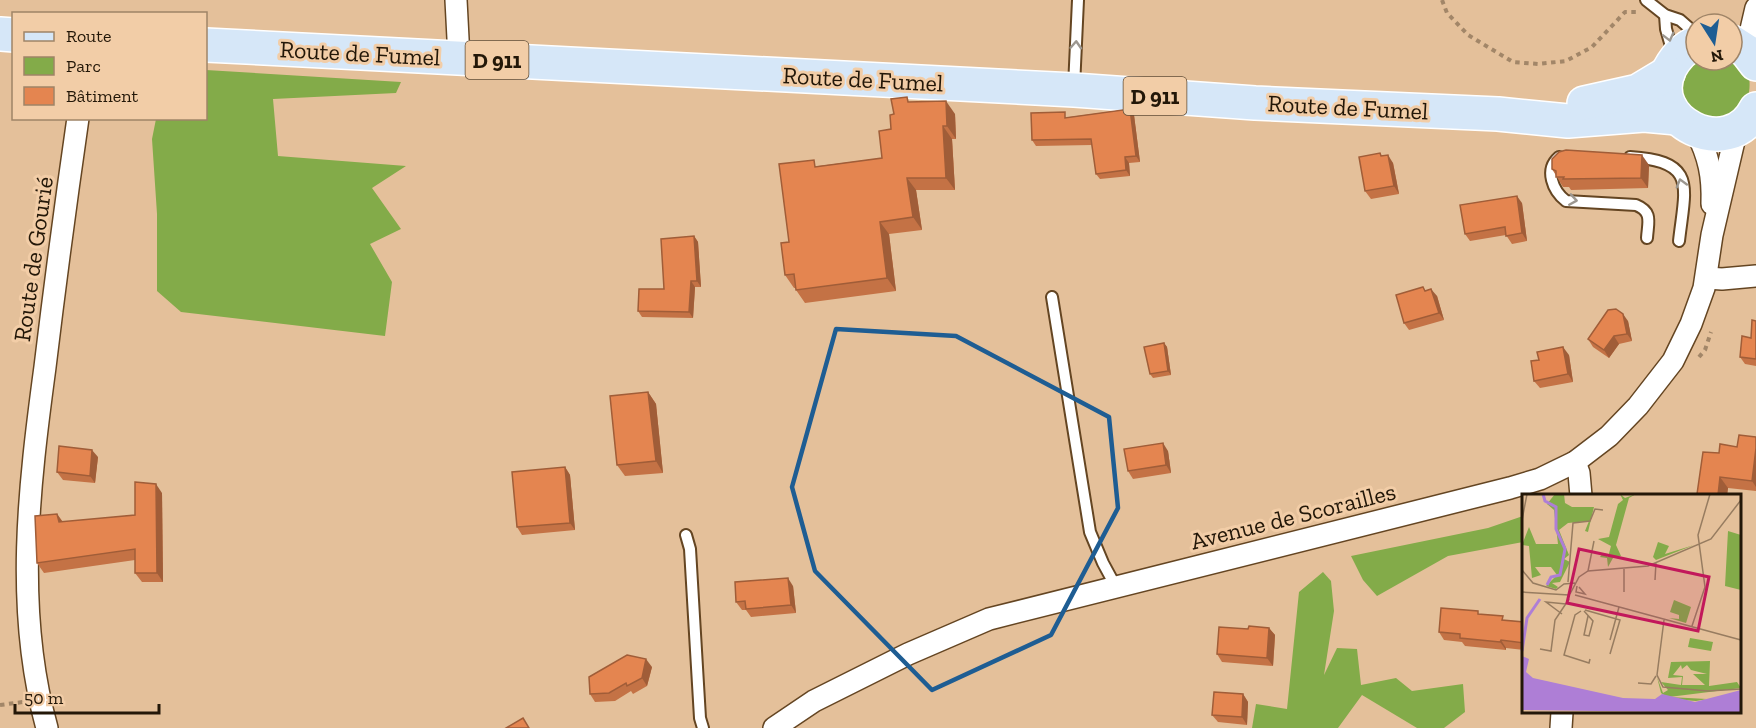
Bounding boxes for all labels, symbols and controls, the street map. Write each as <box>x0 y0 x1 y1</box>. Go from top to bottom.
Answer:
legend <box>12 12 207 120</box>
north arrow <box>1684 12 1744 72</box>
text: Route <box>66 25 111 47</box>
one-way arrow <box>1661 32 1674 42</box>
street label: Route de Fumel <box>279 34 441 72</box>
road number: D 911 <box>466 41 528 79</box>
one-way arrow <box>1069 41 1082 50</box>
text: N <box>1709 46 1725 67</box>
text: Parc <box>66 55 101 77</box>
street label: Route de Fumel <box>782 60 944 98</box>
road number: D 911 <box>1124 77 1186 115</box>
text: Bâtiment <box>66 85 139 107</box>
street label: Route de Fumel <box>1267 88 1429 126</box>
street label: Route de Gourié <box>7 175 59 343</box>
one-way arrow <box>1676 179 1688 189</box>
one-way arrow <box>1568 193 1578 206</box>
street label: Avenue de Scorailles <box>1187 476 1399 556</box>
inset map <box>1522 494 1741 713</box>
scale bar <box>15 677 159 715</box>
text: 50 m <box>24 687 64 709</box>

